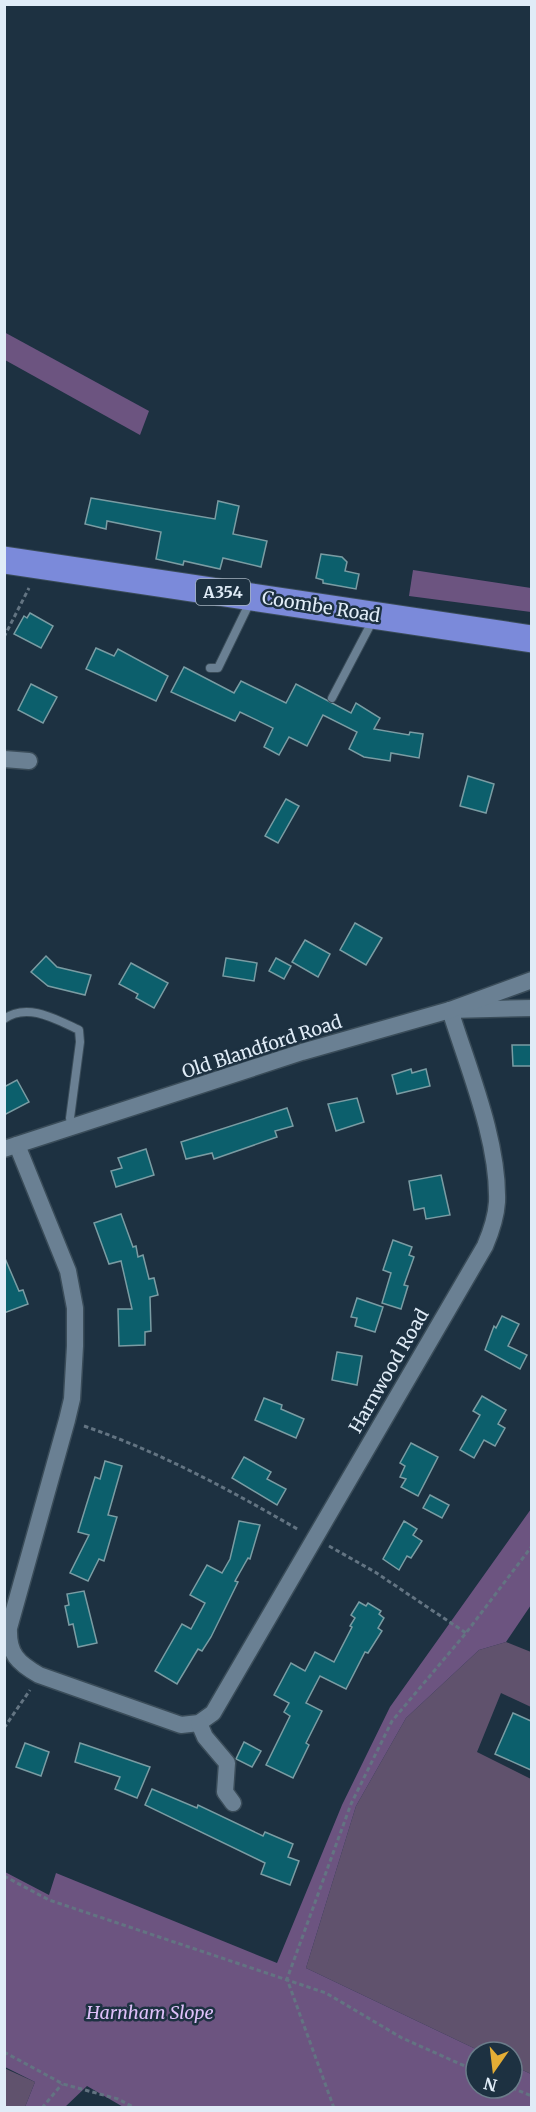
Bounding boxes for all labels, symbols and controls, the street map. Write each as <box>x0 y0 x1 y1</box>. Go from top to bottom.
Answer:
road number: A354 <box>196 579 250 605</box>
street label: Coombe Road <box>260 586 382 627</box>
street label: Old Blandford Road <box>179 1010 345 1083</box>
street label: Harnwood Road <box>344 1304 433 1437</box>
park label: Harnham Slope <box>85 2001 214 2024</box>
north arrow <box>464 2040 524 2100</box>
text: N <box>481 2073 499 2096</box>

